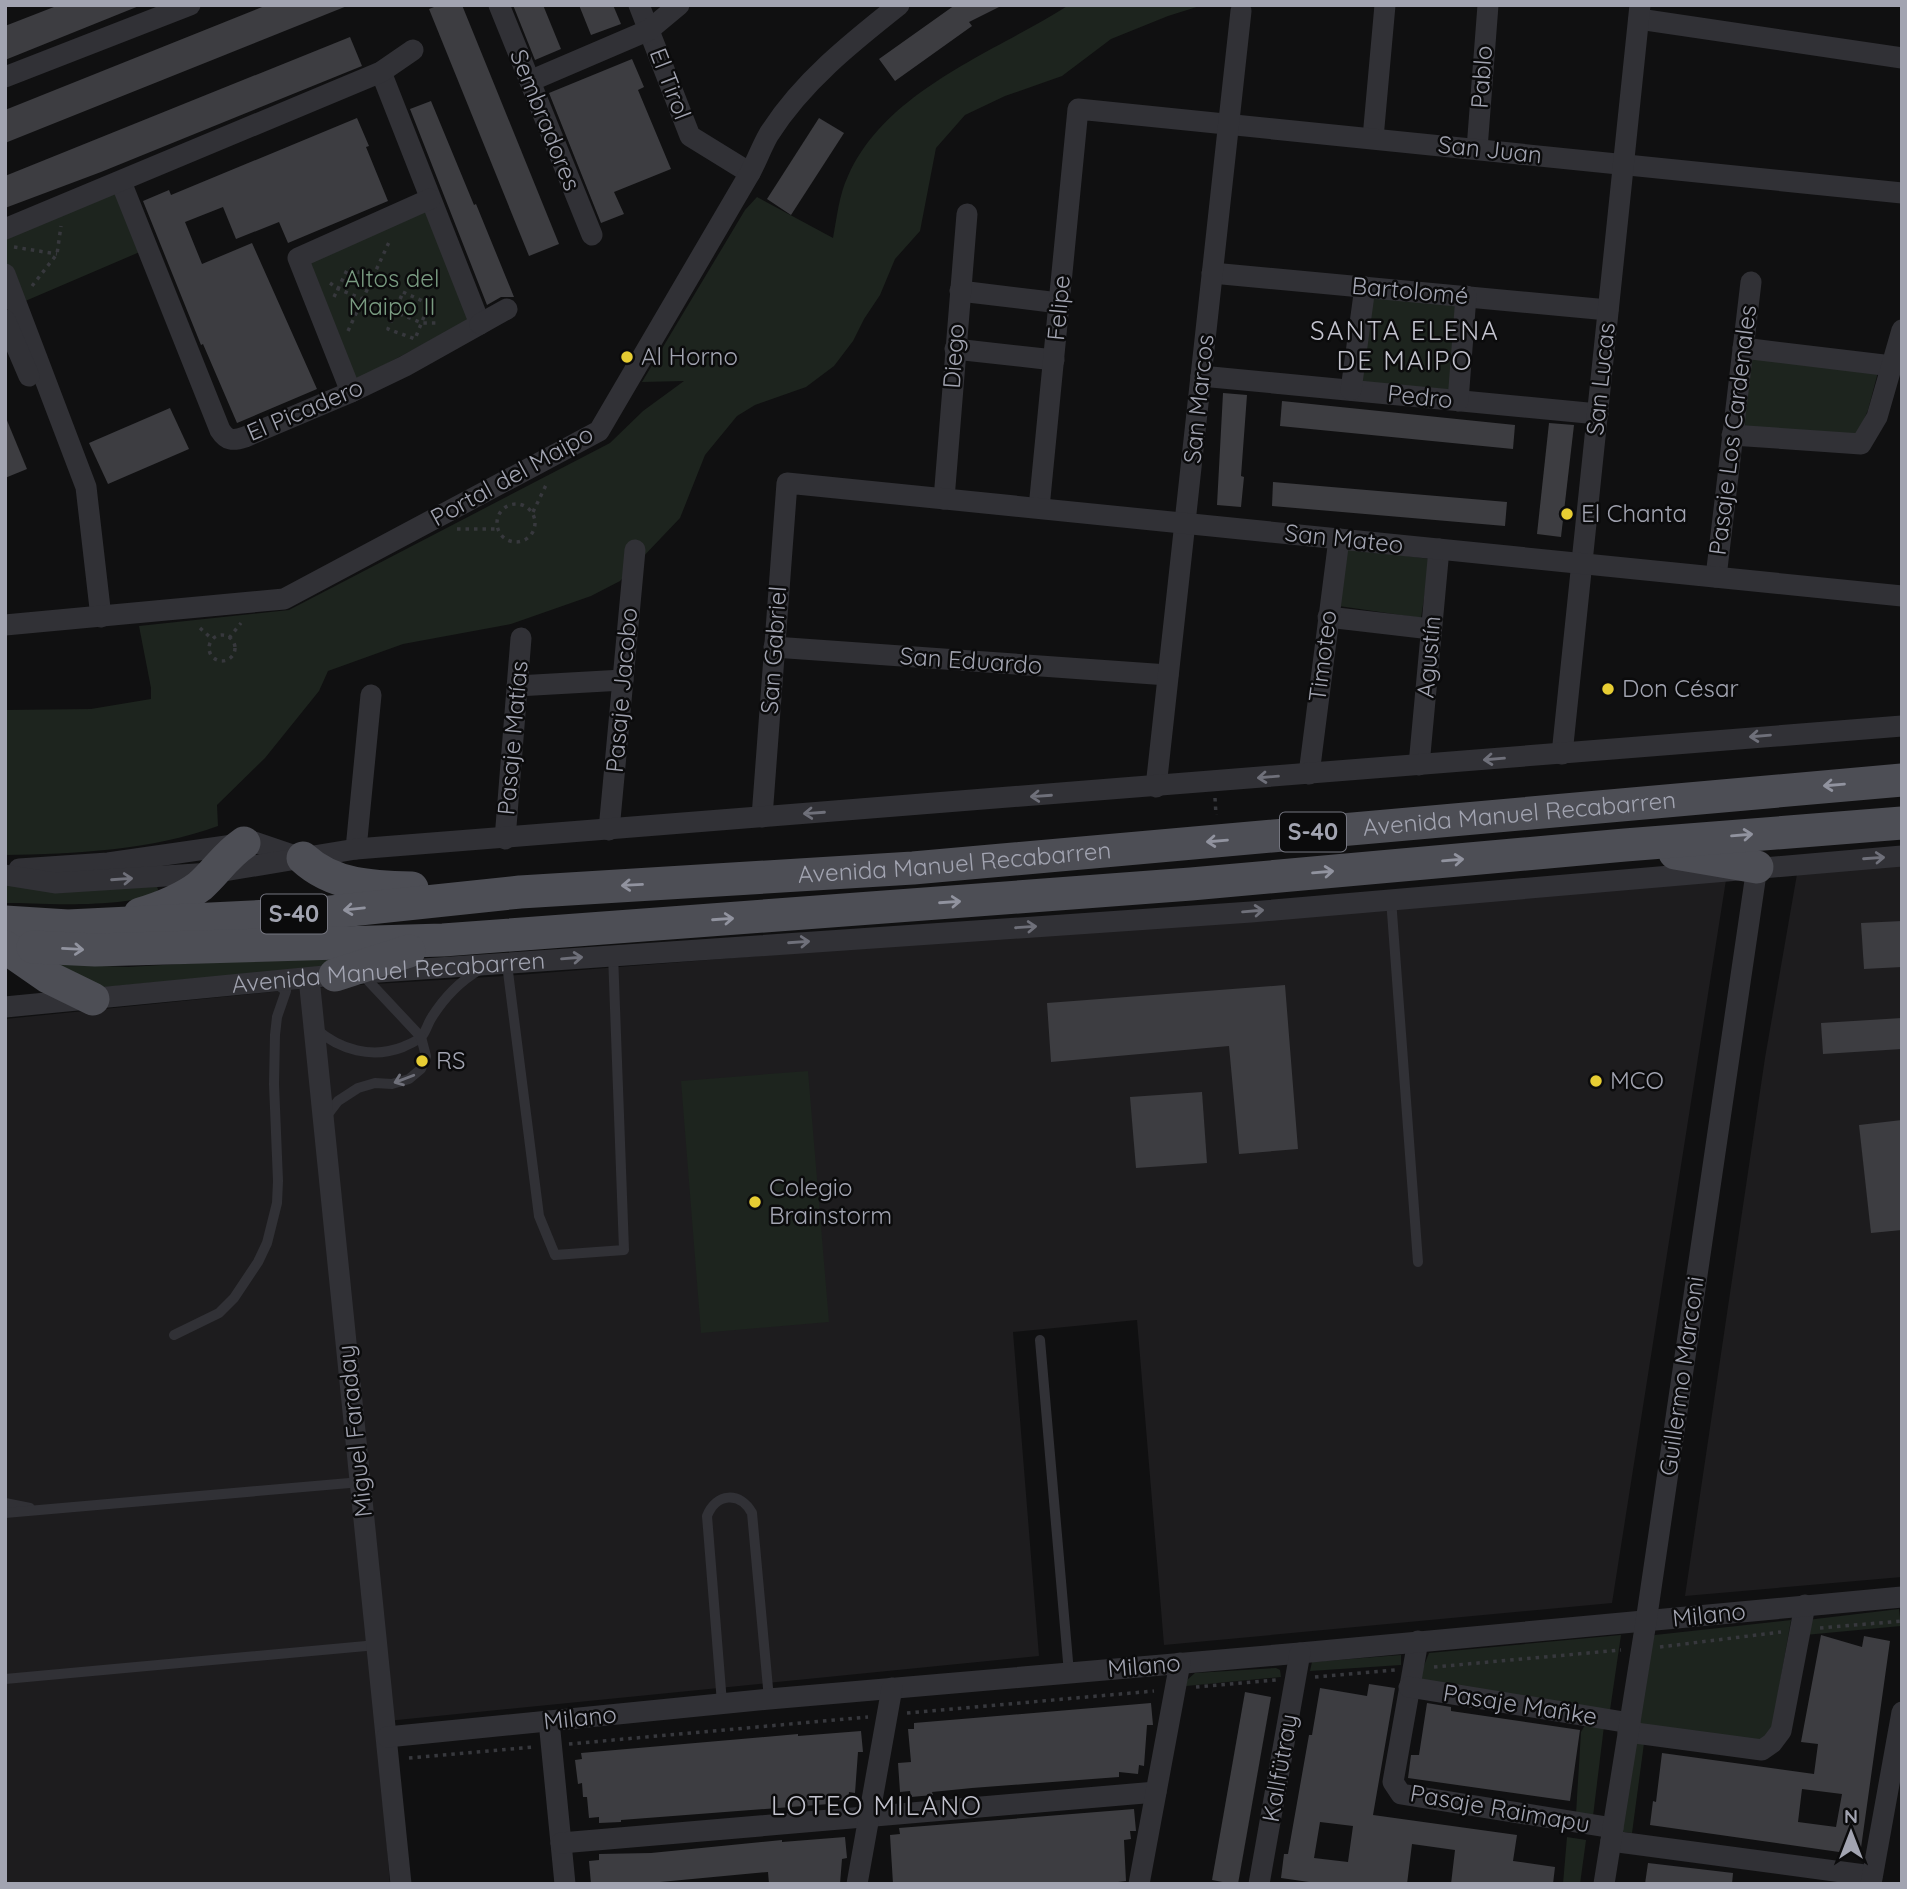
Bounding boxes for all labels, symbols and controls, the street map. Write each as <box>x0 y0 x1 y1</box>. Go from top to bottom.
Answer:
street label: El Tirol <box>644 44 698 124</box>
street label: Pablo <box>1464 44 1498 109</box>
street label: Sembradores <box>504 45 588 195</box>
street label: San Juan <box>1437 129 1544 169</box>
park label: Altos del Maipo II <box>345 263 439 321</box>
street label: Bartolomé <box>1350 270 1470 310</box>
street label: Felipe <box>1040 274 1076 342</box>
street label: Pasaje Los Cardenales <box>1702 303 1762 557</box>
district label: SANTA ELENA DE MAIPO <box>1310 314 1500 377</box>
street label: San Lucas <box>1579 321 1621 437</box>
street label: Diego <box>936 323 970 389</box>
street label: San Marcos <box>1176 333 1220 465</box>
place label: Al Horno <box>641 341 738 371</box>
marker: Al Horno <box>619 349 635 365</box>
street label: El Picadero <box>242 371 367 447</box>
street label: Pedro <box>1386 378 1454 414</box>
street label: Portal del Maipo <box>425 418 598 532</box>
place label: El Chanta <box>1581 498 1687 528</box>
marker: El Chanta <box>1559 506 1575 522</box>
street label: San Mateo <box>1283 517 1405 559</box>
street label: San Gabriel <box>754 585 792 715</box>
street label: Pasaje Jacobo <box>599 606 643 774</box>
street label: Timoteo <box>1302 608 1343 703</box>
street label: Agustín <box>1409 615 1447 699</box>
street label: San Eduardo <box>899 640 1043 680</box>
street label: Pasaje Matías <box>490 660 534 816</box>
place label: Don César <box>1622 673 1739 703</box>
marker: Don César <box>1600 681 1616 697</box>
one-way arrow <box>1750 730 1772 743</box>
one-way arrow <box>1484 753 1506 766</box>
one-way arrow <box>1257 771 1279 784</box>
one-way arrow <box>1823 779 1846 792</box>
street label: Avenida Manuel Recabarren <box>1361 784 1677 842</box>
one-way arrow <box>1030 790 1053 803</box>
one-way arrow <box>803 807 826 820</box>
road number: S-40 <box>1280 812 1346 852</box>
one-way arrow <box>1730 828 1752 841</box>
street label: Avenida Manuel Recabarren <box>797 834 1112 889</box>
one-way arrow <box>1206 835 1229 848</box>
one-way arrow <box>1862 851 1885 864</box>
one-way arrow <box>1441 853 1464 866</box>
one-way arrow <box>1311 865 1334 878</box>
one-way arrow <box>110 872 133 885</box>
one-way arrow <box>621 879 643 892</box>
road number: S-40 <box>261 894 327 934</box>
one-way arrow <box>938 895 960 908</box>
one-way arrow <box>343 903 366 916</box>
one-way arrow <box>1241 904 1264 917</box>
one-way arrow <box>711 912 733 925</box>
one-way arrow <box>1014 920 1037 933</box>
one-way arrow <box>787 935 810 948</box>
one-way arrow <box>62 942 85 955</box>
street label: Avenida Manuel Recabarren <box>230 945 546 999</box>
one-way arrow <box>560 951 583 964</box>
place label: RS <box>436 1045 466 1075</box>
marker: RS <box>414 1053 430 1069</box>
place label: MCO <box>1610 1065 1664 1095</box>
marker: MCO <box>1588 1073 1604 1089</box>
one-way arrow <box>394 1074 415 1087</box>
place label: Colegio Brainstorm <box>769 1172 892 1230</box>
marker: Colegio Brainstorm <box>747 1194 763 1210</box>
street label: Guillermo Marconi <box>1652 1274 1710 1478</box>
street label: Miguel Faraday <box>330 1344 378 1519</box>
street label: Milano <box>1671 1595 1747 1633</box>
street label: Milano <box>1106 1647 1182 1683</box>
street label: Pasaje Mañke <box>1441 1677 1599 1731</box>
street label: Milano <box>542 1698 618 1736</box>
street label: Kallfütray <box>1255 1711 1303 1824</box>
street label: Pasaje Raimapu <box>1408 1777 1592 1839</box>
district label: LOTEO MILANO <box>771 1789 983 1822</box>
north arrow <box>1816 1798 1886 1868</box>
text: N <box>1844 1804 1858 1828</box>

